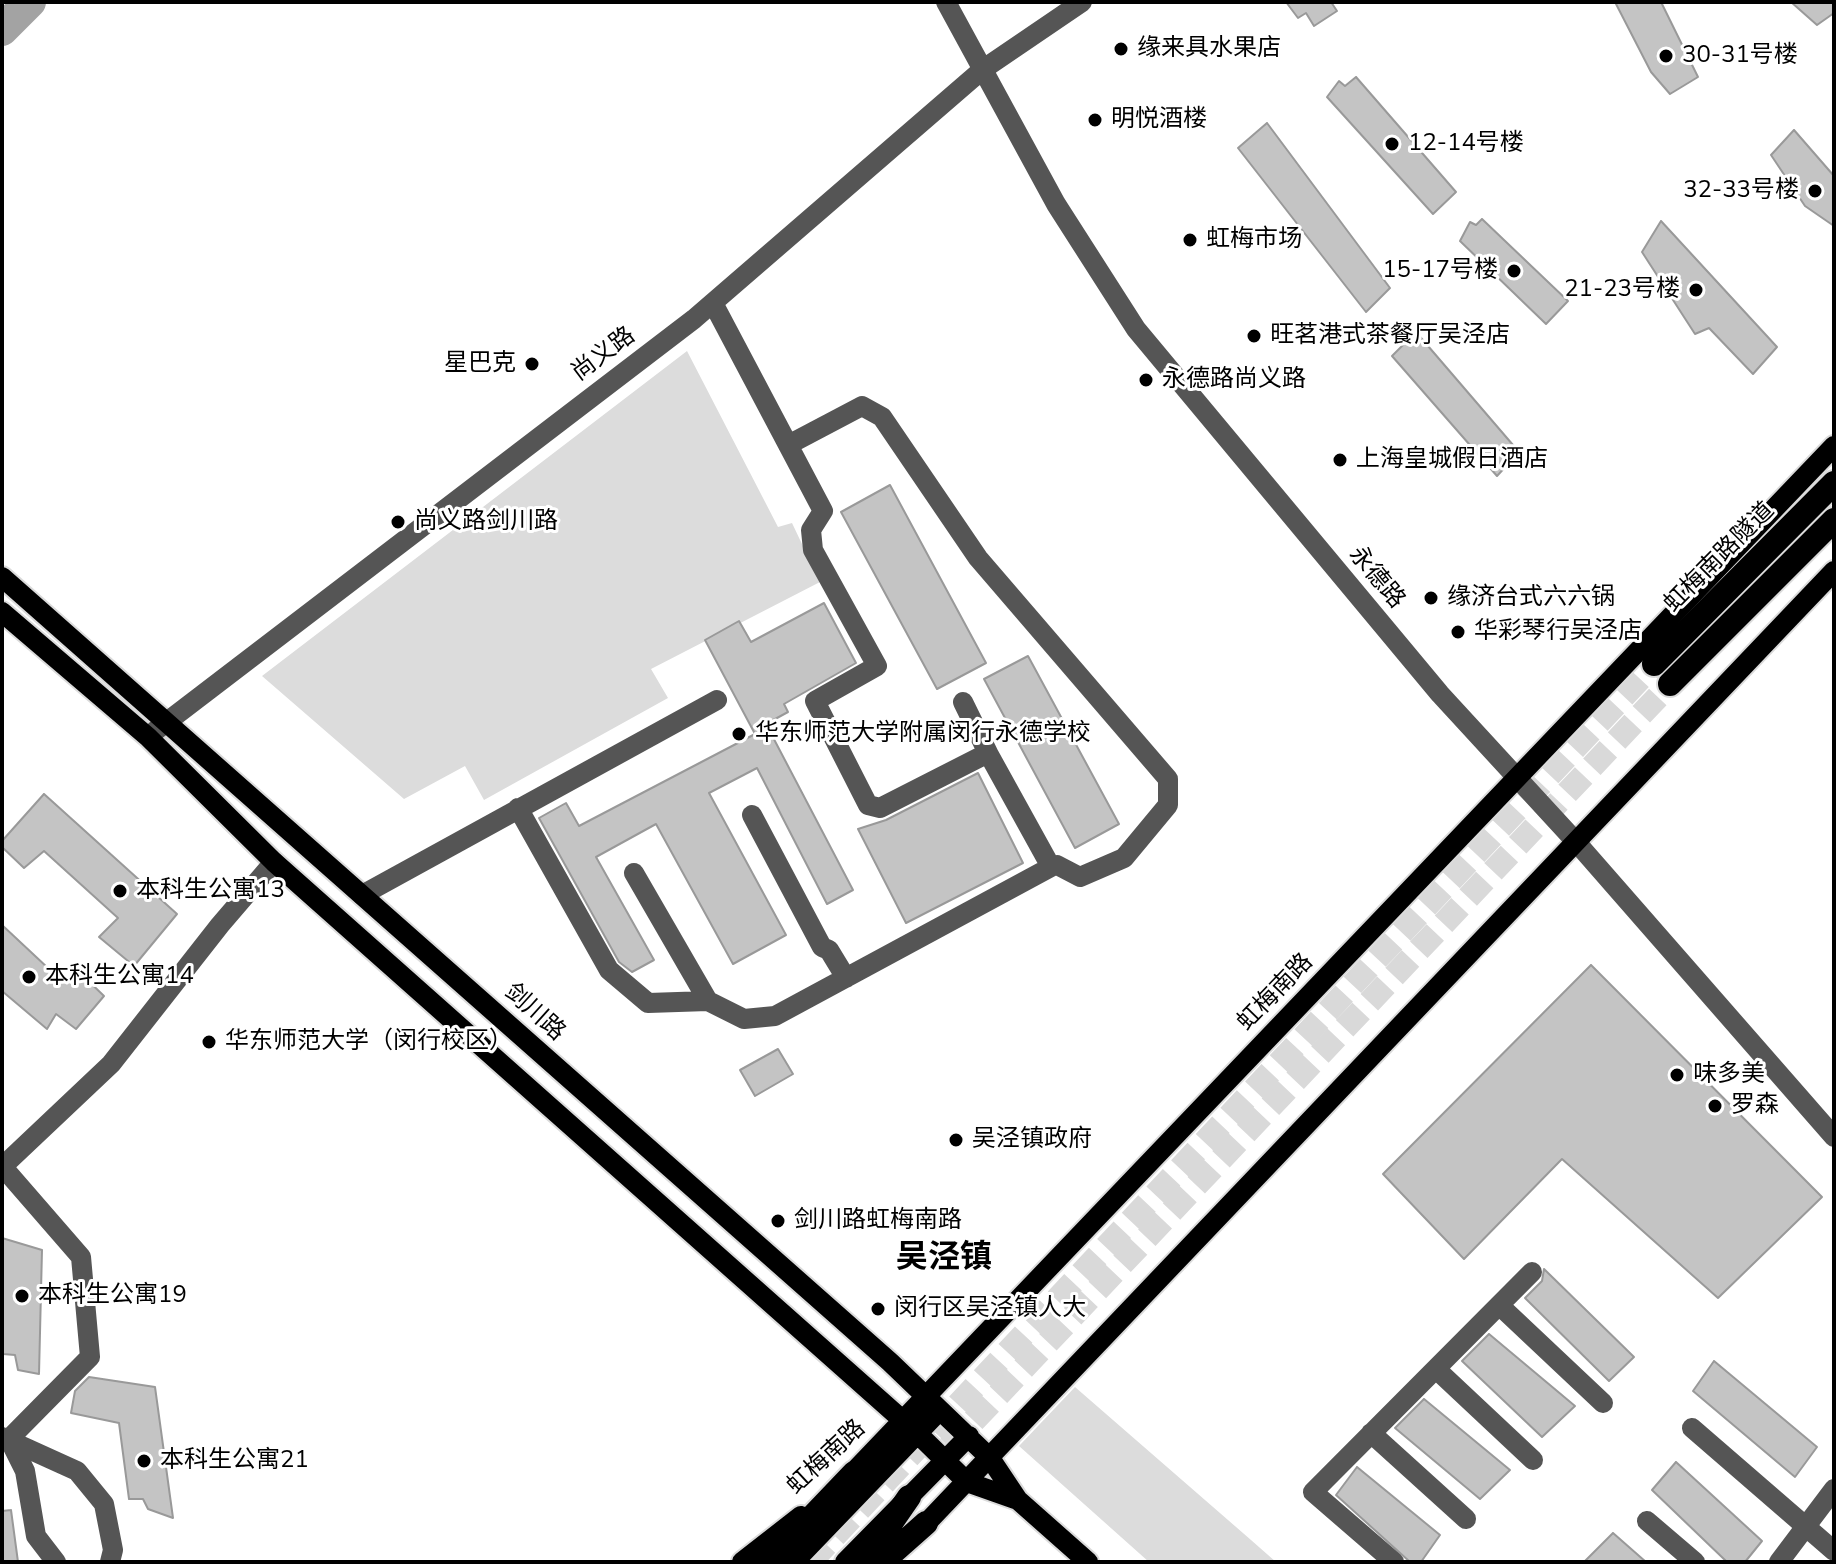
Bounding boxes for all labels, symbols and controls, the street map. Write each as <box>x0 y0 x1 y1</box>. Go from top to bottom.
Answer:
place label: 缘来具水果店 <box>1137 35 1281 63</box>
marker: 缘来具水果店 <box>1112 40 1130 58</box>
place label: 30-31号楼 <box>1682 42 1798 70</box>
marker: 30-31号楼 <box>1657 47 1675 65</box>
place label: 明悦酒楼 <box>1111 106 1207 134</box>
marker: 明悦酒楼 <box>1086 111 1104 129</box>
place label: 12-14号楼 <box>1408 130 1524 158</box>
marker: 12-14号楼 <box>1383 135 1401 153</box>
place label: 32-33号楼 <box>1683 177 1799 205</box>
marker: 32-33号楼 <box>1806 182 1824 200</box>
place label: 虹梅市场 <box>1206 226 1302 254</box>
marker: 虹梅市场 <box>1181 231 1199 249</box>
place label: 15-17号楼 <box>1382 257 1498 285</box>
marker: 15-17号楼 <box>1505 262 1523 280</box>
place label: 21-23号楼 <box>1564 276 1680 304</box>
marker: 21-23号楼 <box>1687 281 1705 299</box>
street label: 尚义路 <box>567 322 641 388</box>
place label: 旺茗港式茶餐厅吴泾店 <box>1270 322 1510 350</box>
marker: 旺茗港式茶餐厅吴泾店 <box>1245 327 1263 345</box>
place label: 星巴克 <box>444 350 516 378</box>
marker: 星巴克 <box>523 355 541 373</box>
place label: 永德路尚义路 <box>1162 366 1306 394</box>
marker: 永德路尚义路 <box>1137 371 1155 389</box>
place label: 上海皇城假日酒店 <box>1356 446 1548 474</box>
marker: 上海皇城假日酒店 <box>1331 451 1349 469</box>
street label: 虹梅南路隧道 <box>1659 497 1781 619</box>
place label: 尚义路剑川路 <box>414 508 558 536</box>
marker: 尚义路剑川路 <box>389 513 407 531</box>
street label: 永德路 <box>1342 541 1410 615</box>
place label: 缘济台式六六锅 <box>1447 584 1615 612</box>
marker: 缘济台式六六锅 <box>1422 589 1440 607</box>
place label: 华彩琴行吴泾店 <box>1474 618 1642 646</box>
marker: 华彩琴行吴泾店 <box>1449 623 1467 641</box>
place label: 华东师范大学附属闵行永德学校 <box>755 720 1091 748</box>
marker: 华东师范大学附属闵行永德学校 <box>730 725 748 743</box>
place label: 本科生公寓13 <box>136 877 285 905</box>
marker: 本科生公寓13 <box>111 882 129 900</box>
street label: 虹梅南路 <box>1232 948 1320 1038</box>
place label: 本科生公寓14 <box>45 963 194 991</box>
marker: 本科生公寓14 <box>20 968 38 986</box>
street label: 剑川路 <box>498 978 570 1048</box>
place label: 华东师范大学（闵行校区） <box>225 1028 513 1056</box>
marker: 华东师范大学（闵行校区） <box>200 1033 218 1051</box>
place label: 味多美 <box>1693 1061 1765 1089</box>
marker: 味多美 <box>1668 1066 1686 1084</box>
place label: 罗森 <box>1731 1092 1779 1120</box>
marker: 罗森 <box>1706 1097 1724 1115</box>
place label: 吴泾镇政府 <box>972 1126 1092 1154</box>
marker: 吴泾镇政府 <box>947 1131 965 1149</box>
place label: 剑川路虹梅南路 <box>794 1207 962 1235</box>
marker: 剑川路虹梅南路 <box>769 1212 787 1230</box>
district label: 吴泾镇 <box>896 1240 992 1278</box>
place label: 本科生公寓19 <box>38 1282 187 1310</box>
marker: 本科生公寓19 <box>13 1287 31 1305</box>
place label: 闵行区吴泾镇人大 <box>894 1295 1086 1323</box>
marker: 闵行区吴泾镇人大 <box>869 1300 887 1318</box>
street label: 虹梅南路 <box>782 1415 872 1501</box>
place label: 本科生公寓21 <box>160 1447 309 1475</box>
marker: 本科生公寓21 <box>135 1452 153 1470</box>

